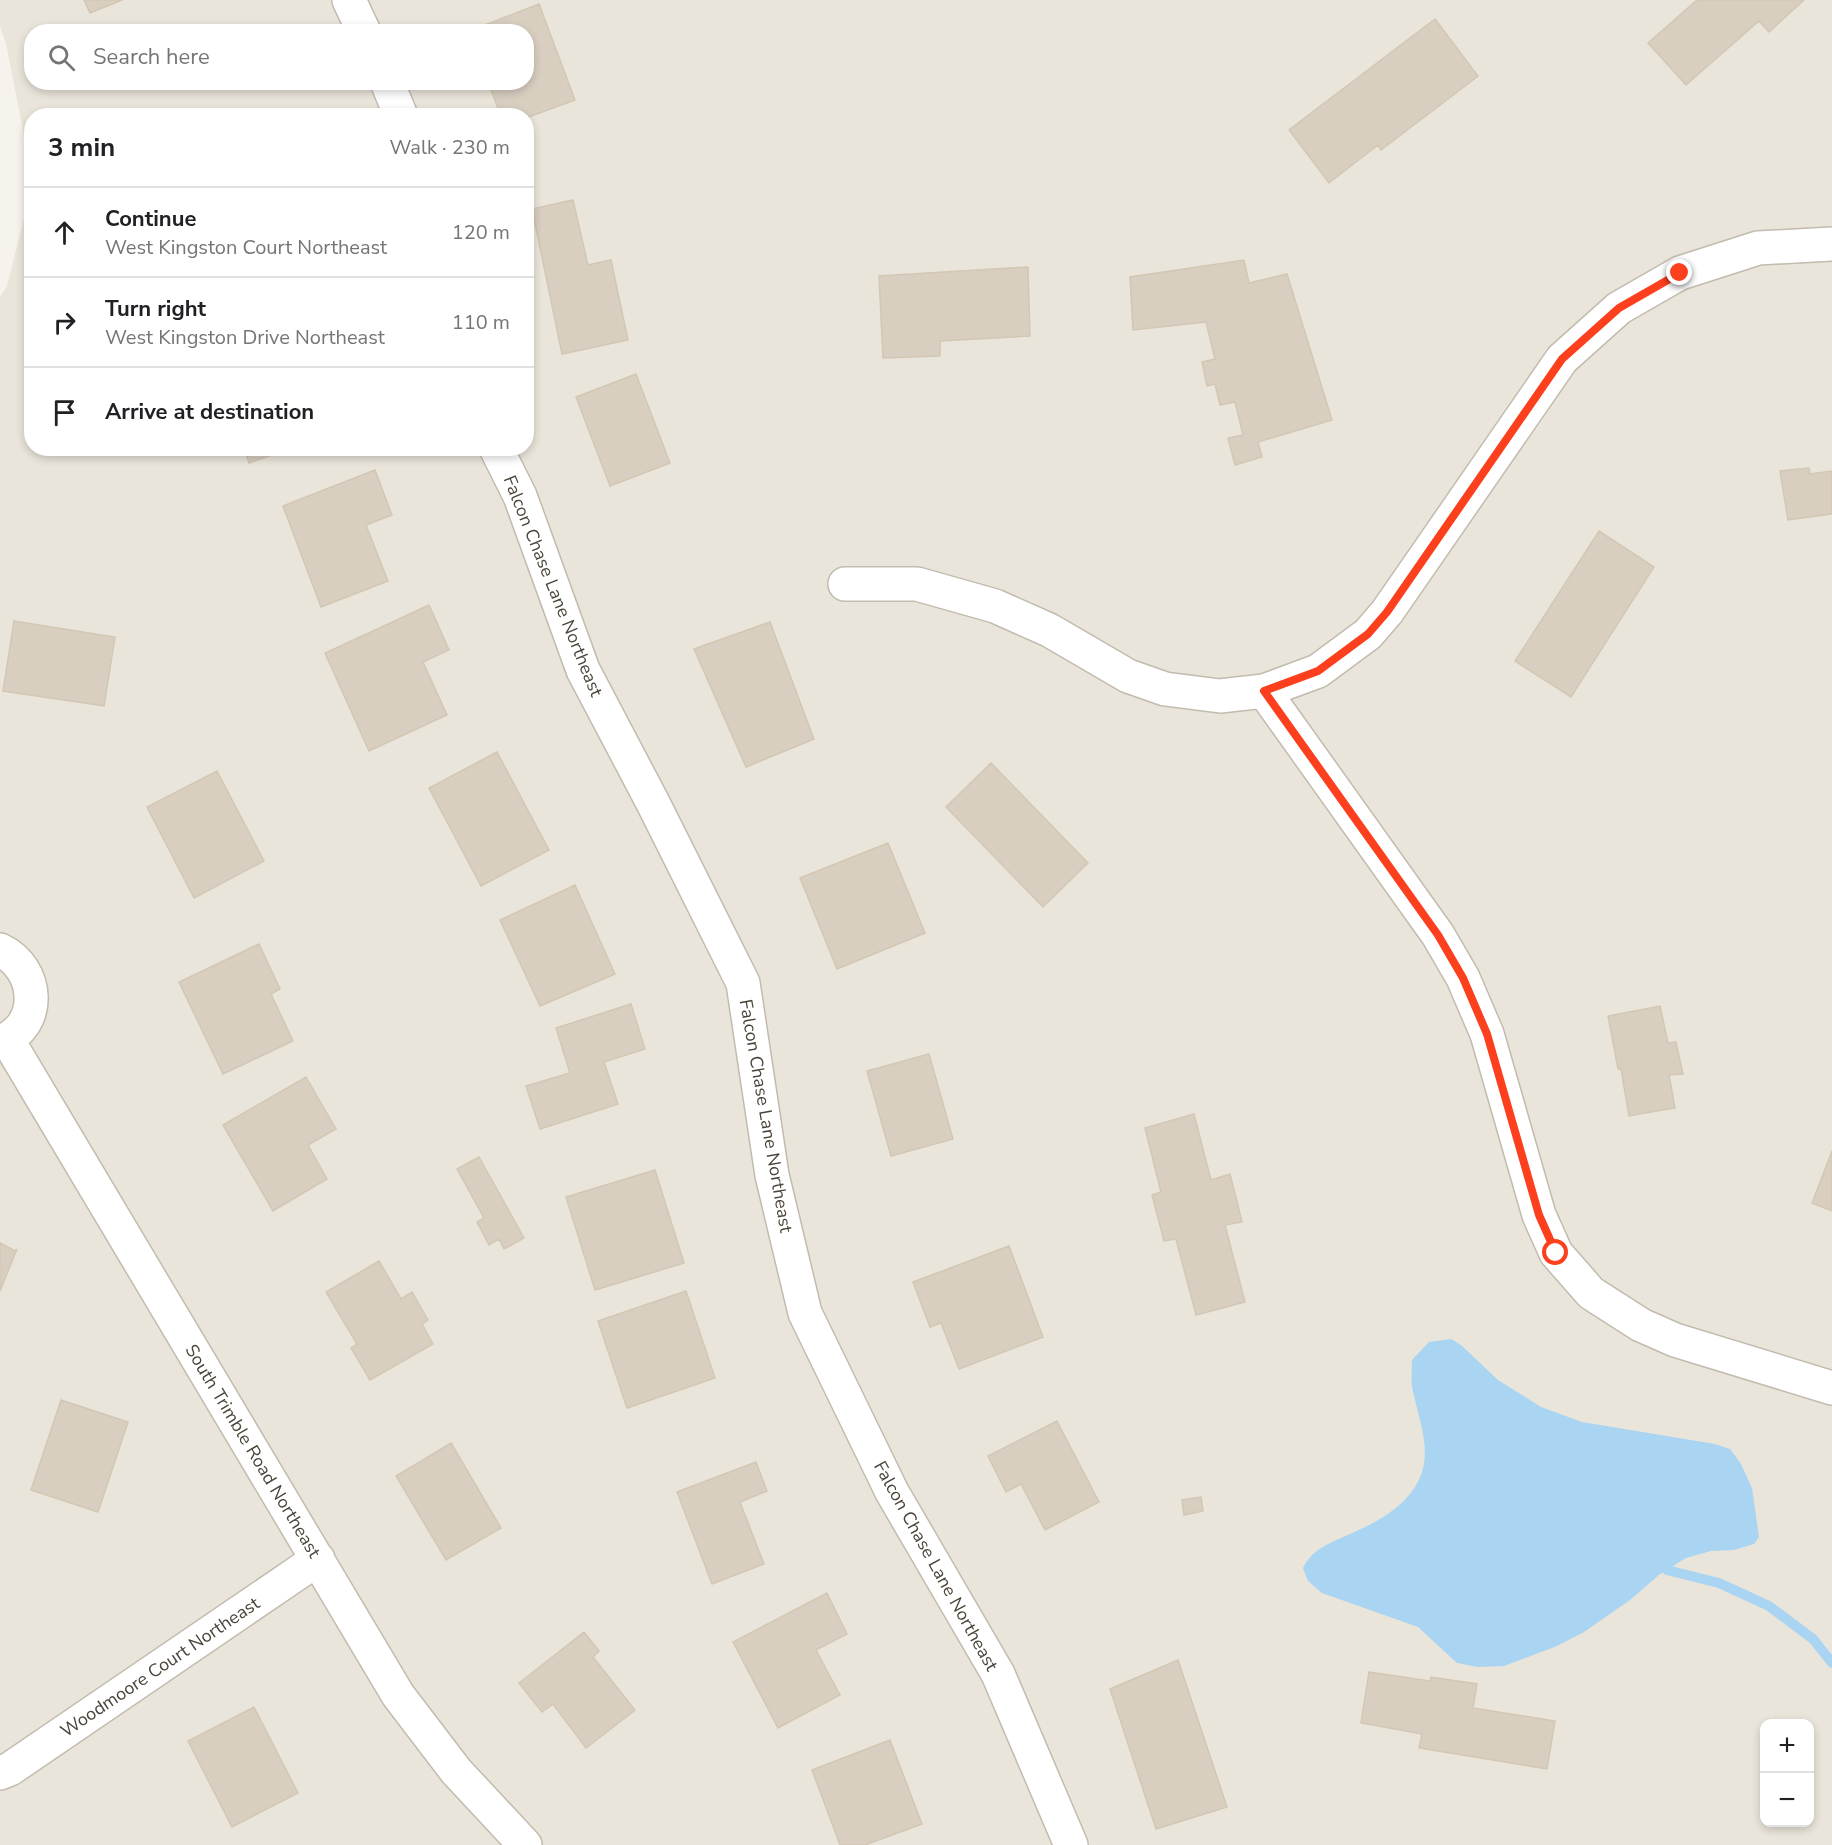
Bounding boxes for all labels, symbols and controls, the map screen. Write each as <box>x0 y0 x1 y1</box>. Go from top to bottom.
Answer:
search box <box>24 24 534 90</box>
icon: search <box>45 41 78 74</box>
text: Search here <box>93 42 210 72</box>
text: 3 min <box>48 130 115 165</box>
text: Walk · 230 m <box>390 134 510 161</box>
text: Continue <box>105 204 196 234</box>
icon: ahead <box>48 216 81 249</box>
text: 120 m <box>452 219 510 246</box>
text: West Kingston Court Northeast <box>105 234 387 261</box>
route end <box>1666 259 1692 285</box>
text: Turn right <box>105 294 206 324</box>
icon: right <box>48 306 81 339</box>
text: 110 m <box>452 309 510 336</box>
text: West Kingston Drive Northeast <box>105 324 385 351</box>
icon: arrive <box>48 396 81 429</box>
text: Arrive at destination <box>105 397 314 427</box>
street label: Falcon Chase Lane Northeast <box>498 472 609 701</box>
street label: Falcon Chase Lane Northeast <box>734 997 798 1235</box>
route start <box>1542 1239 1568 1265</box>
street label: South Trimble Road Northeast <box>180 1340 327 1563</box>
street label: Falcon Chase Lane Northeast <box>868 1457 1004 1676</box>
street label: Woodmoore Court Northeast <box>56 1591 265 1743</box>
map controls <box>1760 1719 1814 1827</box>
button: + <box>1760 1719 1814 1773</box>
button: − <box>1760 1773 1814 1827</box>

